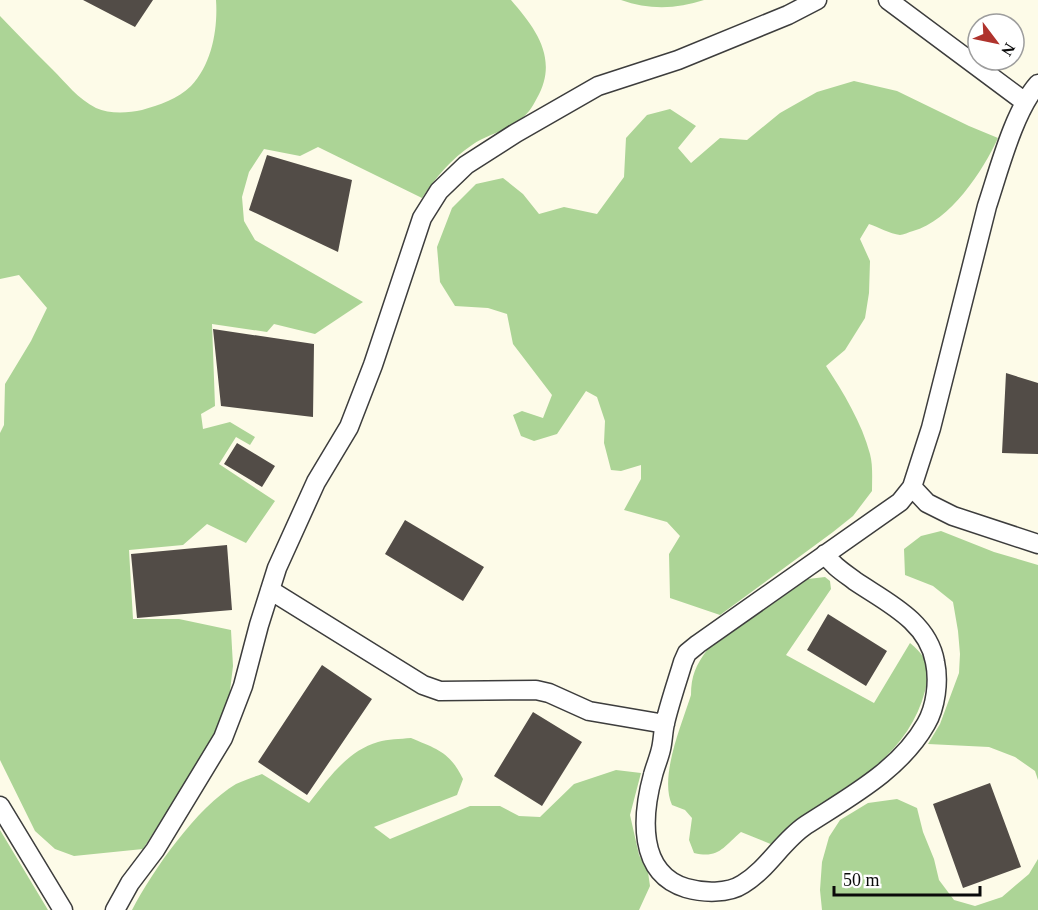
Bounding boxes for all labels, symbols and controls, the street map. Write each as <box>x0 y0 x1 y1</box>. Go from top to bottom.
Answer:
north arrow <box>966 12 1026 72</box>
text: N <box>998 40 1019 59</box>
scale bar <box>834 859 980 897</box>
text: 50 m <box>843 870 880 890</box>

